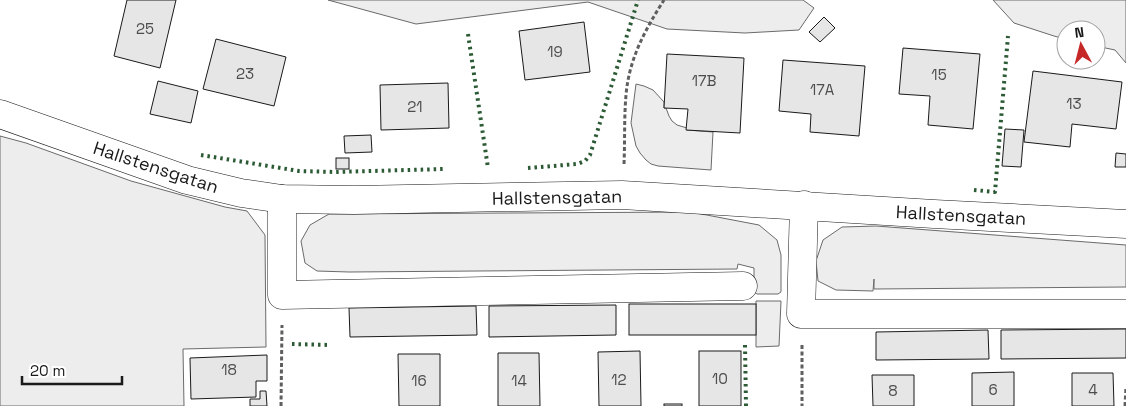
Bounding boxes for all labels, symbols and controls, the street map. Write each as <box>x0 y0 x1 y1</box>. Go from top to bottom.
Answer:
house number: 25 <box>136 19 154 38</box>
north arrow <box>1056 20 1106 70</box>
text: N <box>1074 23 1085 42</box>
house number: 19 <box>547 42 563 61</box>
house number: 23 <box>236 64 254 83</box>
house number: 15 <box>931 65 947 84</box>
house number: 17B <box>692 71 716 90</box>
house number: 17A <box>810 80 835 99</box>
house number: 13 <box>1066 94 1082 113</box>
house number: 21 <box>407 97 423 116</box>
street label: Hallstensgatan <box>90 136 222 198</box>
street label: Hallstensgatan <box>492 184 622 210</box>
street label: Hallstensgatan <box>895 200 1027 230</box>
scale bar <box>22 354 122 386</box>
house number: 18 <box>221 360 237 379</box>
text: 20 m <box>30 361 65 380</box>
house number: 10 <box>712 369 728 388</box>
house number: 12 <box>611 370 627 389</box>
house number: 16 <box>411 371 427 390</box>
house number: 14 <box>511 371 527 390</box>
house number: 6 <box>988 380 998 399</box>
house number: 4 <box>1088 380 1098 399</box>
house number: 8 <box>888 381 898 400</box>

